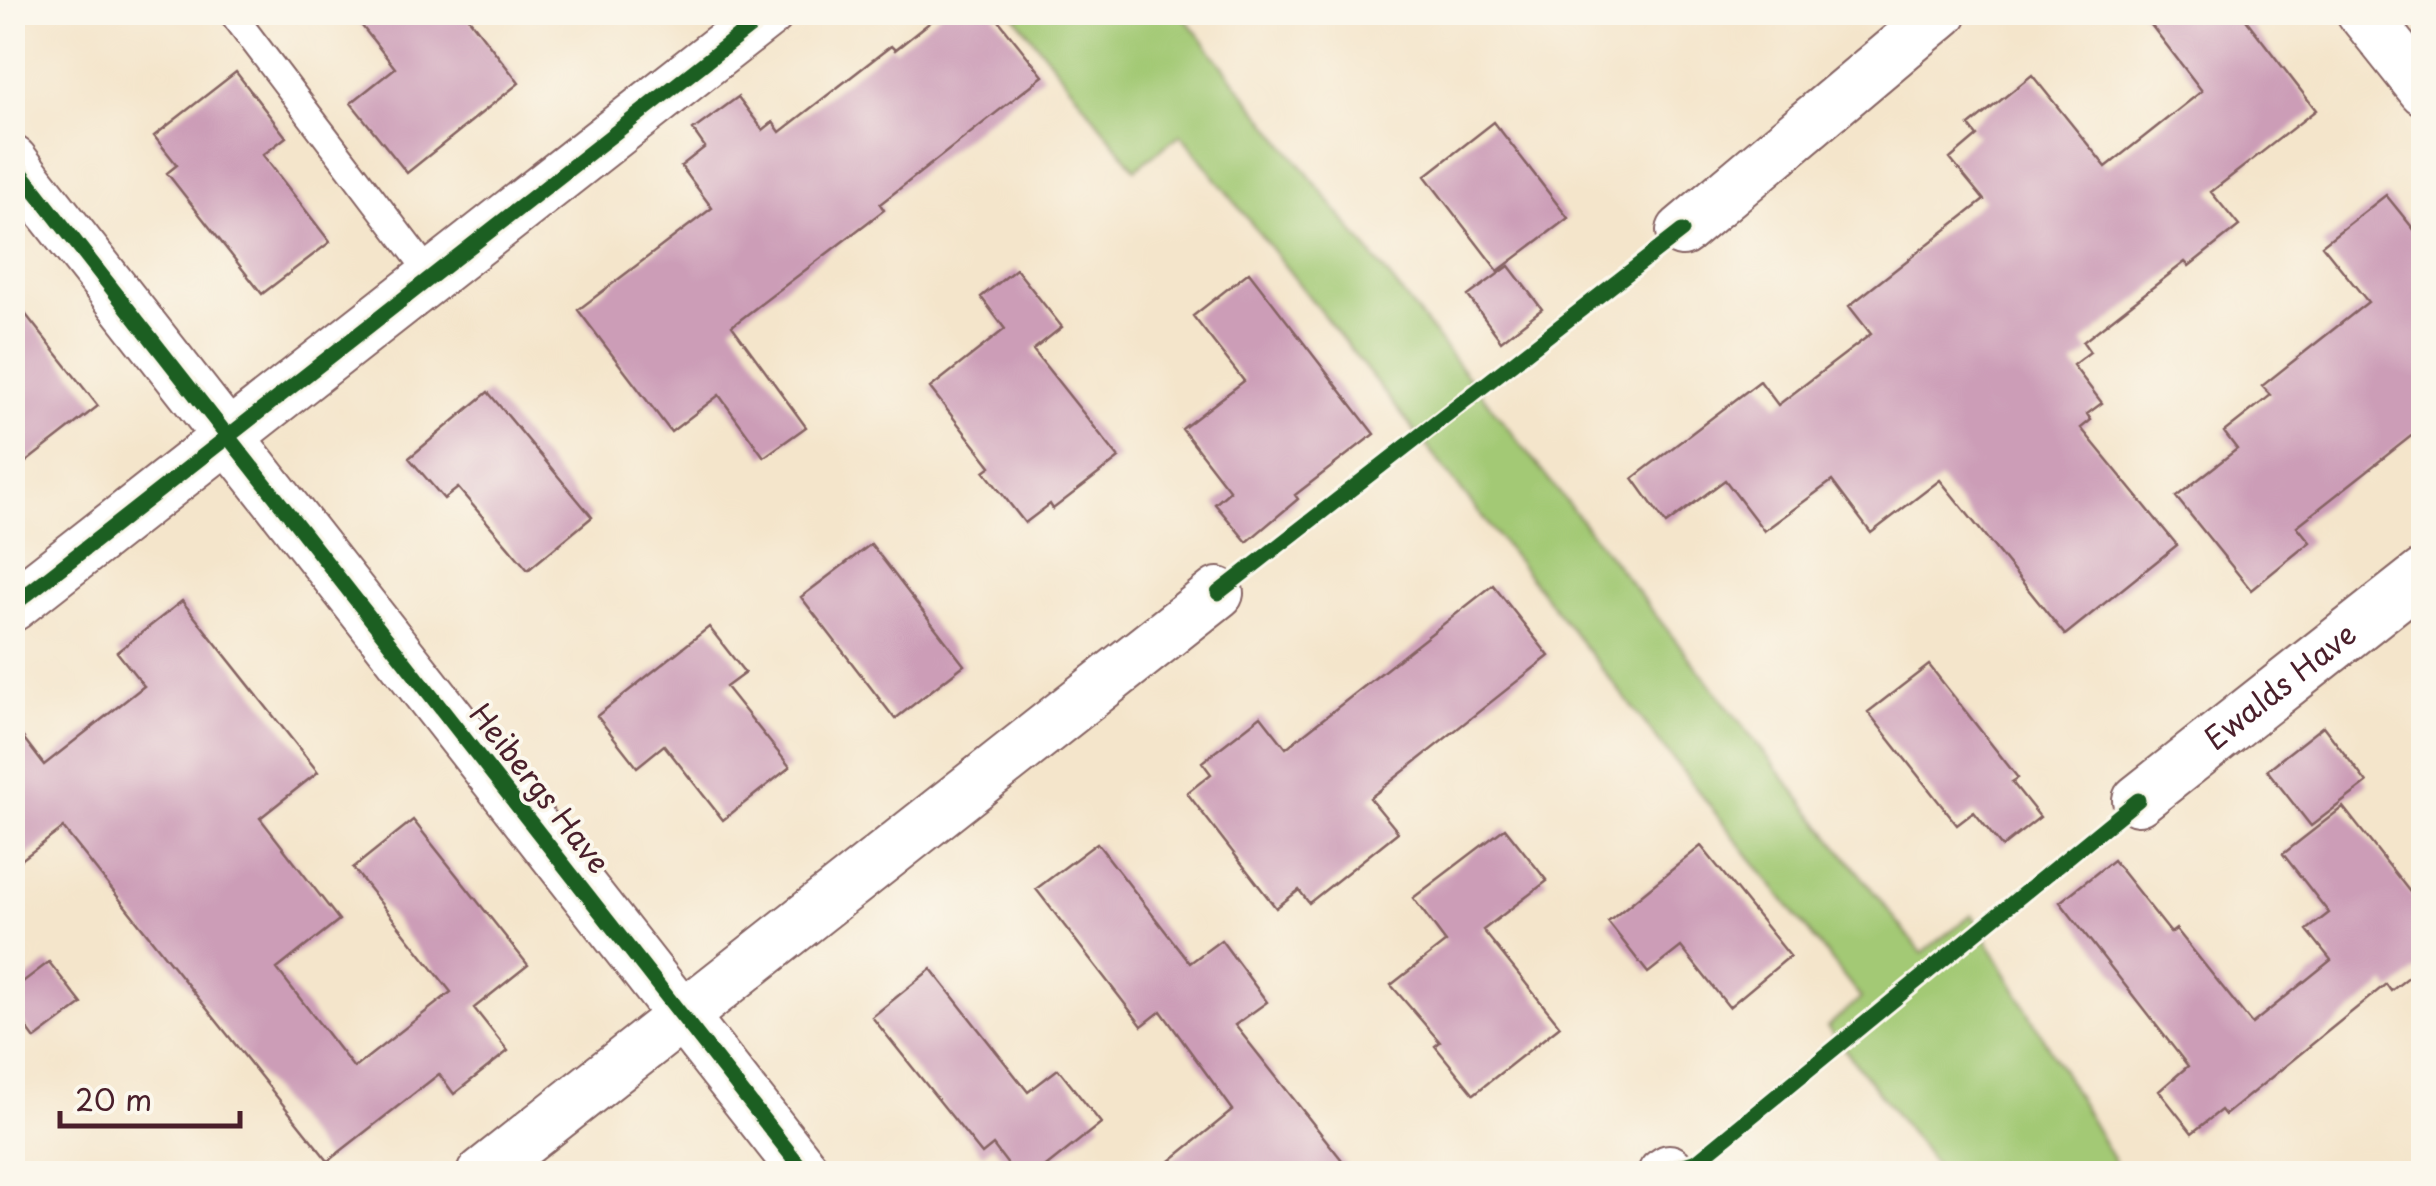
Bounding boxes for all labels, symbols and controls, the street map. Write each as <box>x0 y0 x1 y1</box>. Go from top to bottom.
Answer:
street label: Ewalds Have <box>2193 611 2365 760</box>
street label: Heibergs Have <box>460 693 622 882</box>
scale bar <box>60 1066 240 1128</box>
text: 20 m <box>75 1076 152 1121</box>

